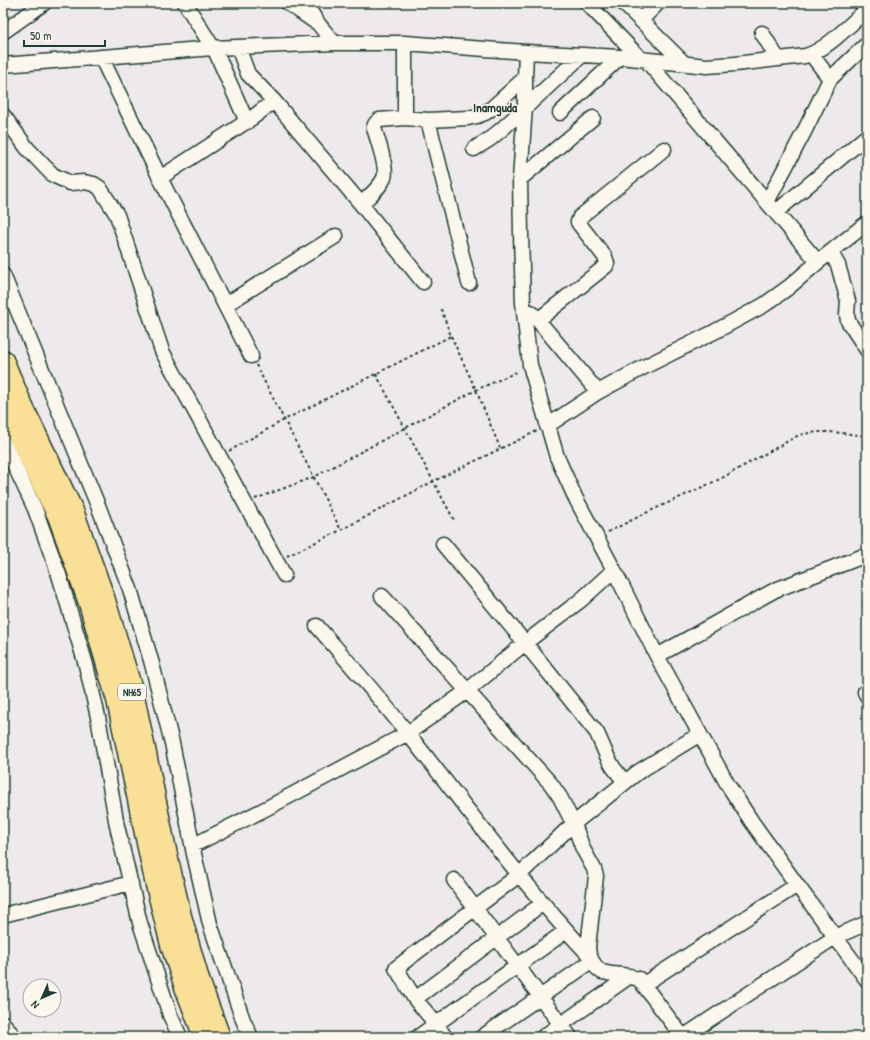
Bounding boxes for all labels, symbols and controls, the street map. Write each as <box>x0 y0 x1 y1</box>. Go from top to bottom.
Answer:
scale bar <box>24 22 105 48</box>
text: 50 m <box>30 27 51 44</box>
district label: Inamguda <box>473 98 518 117</box>
road number: NH65 <box>118 684 146 700</box>
north arrow <box>22 978 62 1018</box>
text: N <box>28 998 42 1012</box>

